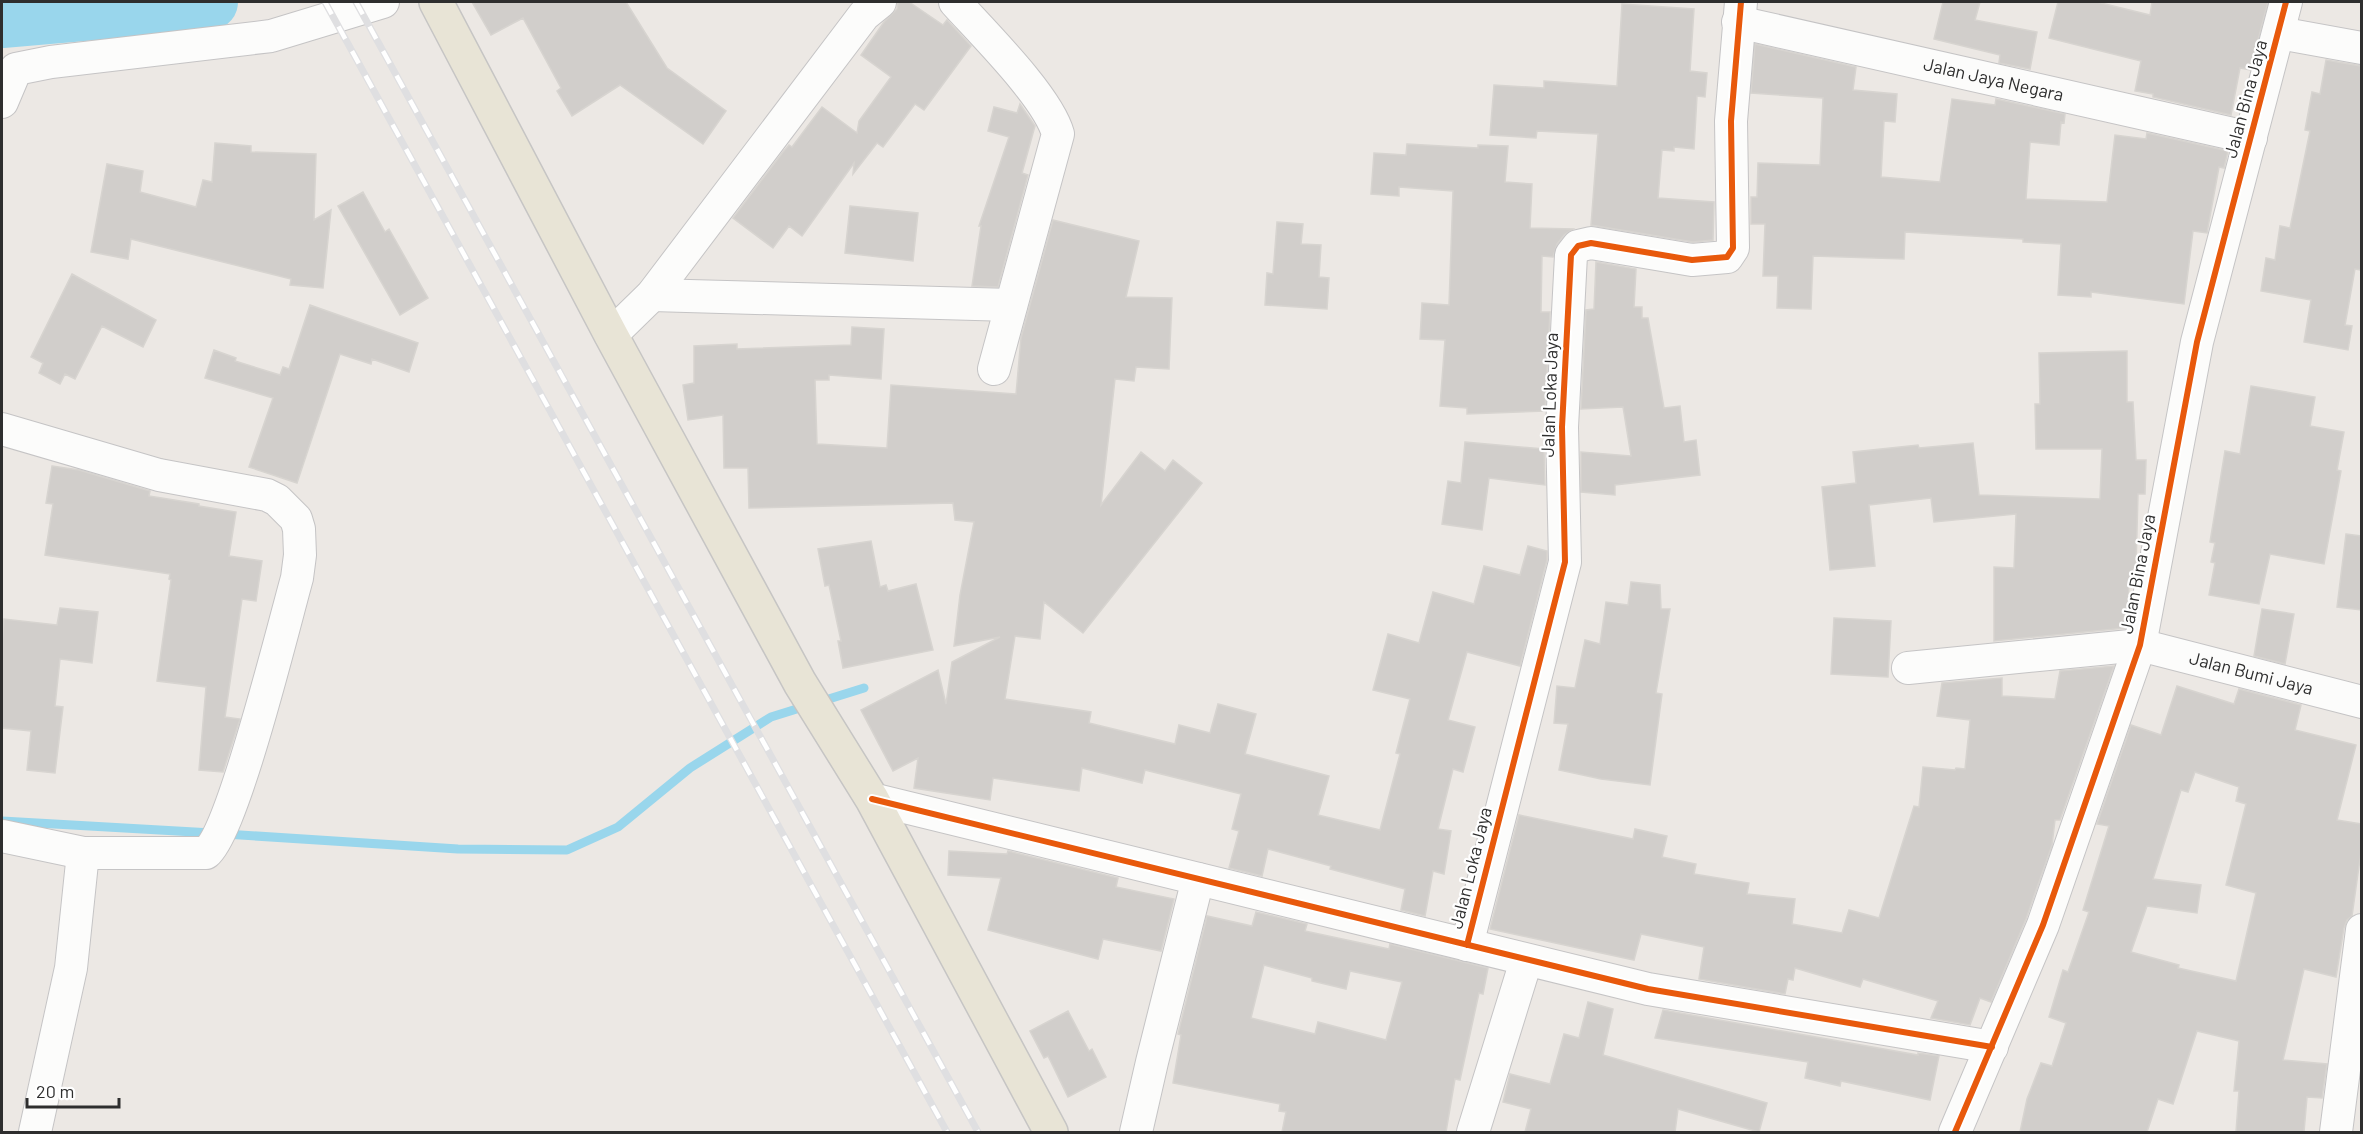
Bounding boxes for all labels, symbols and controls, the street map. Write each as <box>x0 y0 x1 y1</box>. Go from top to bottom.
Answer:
street label: Jalan Bina Jaya <box>2219 37 2271 160</box>
street label: Jalan Jaya Negara <box>1922 52 2066 105</box>
street label: Jalan Loka Jaya <box>1536 332 1562 458</box>
street label: Jalan Bina Jaya <box>2115 512 2159 635</box>
street label: Jalan Bumi Jaya <box>2187 646 2316 699</box>
street label: Jalan Loka Jaya <box>1444 805 1496 931</box>
scale bar <box>27 1071 118 1109</box>
text: 20 m <box>36 1080 74 1102</box>

